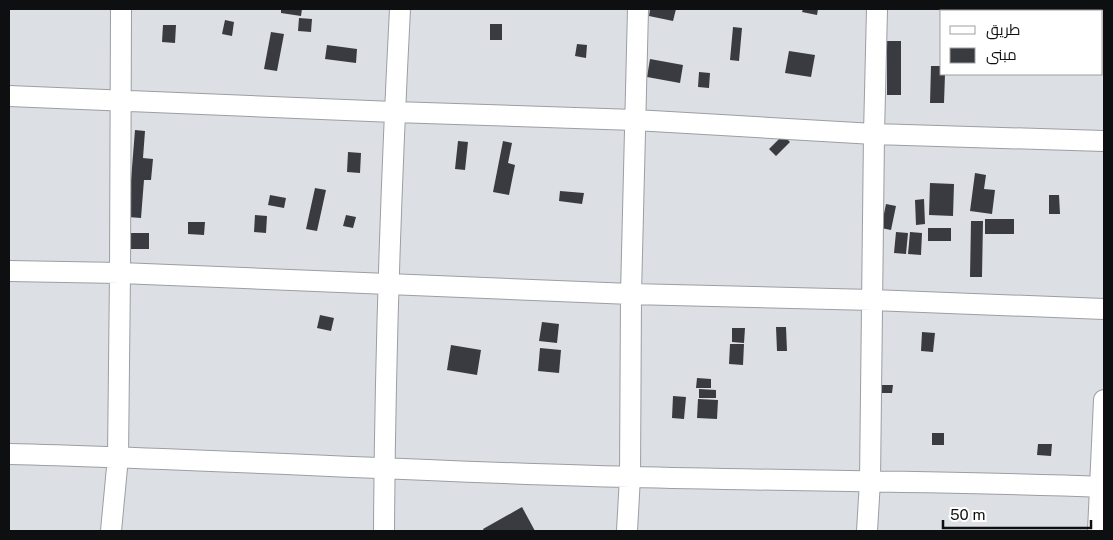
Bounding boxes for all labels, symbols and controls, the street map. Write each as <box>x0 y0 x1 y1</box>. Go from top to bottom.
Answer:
legend <box>940 10 1103 75</box>
text: طريق <box>986 21 1020 40</box>
text: مبنى <box>986 46 1017 65</box>
scale bar <box>943 498 1090 530</box>
text: 50 m <box>950 506 985 523</box>

